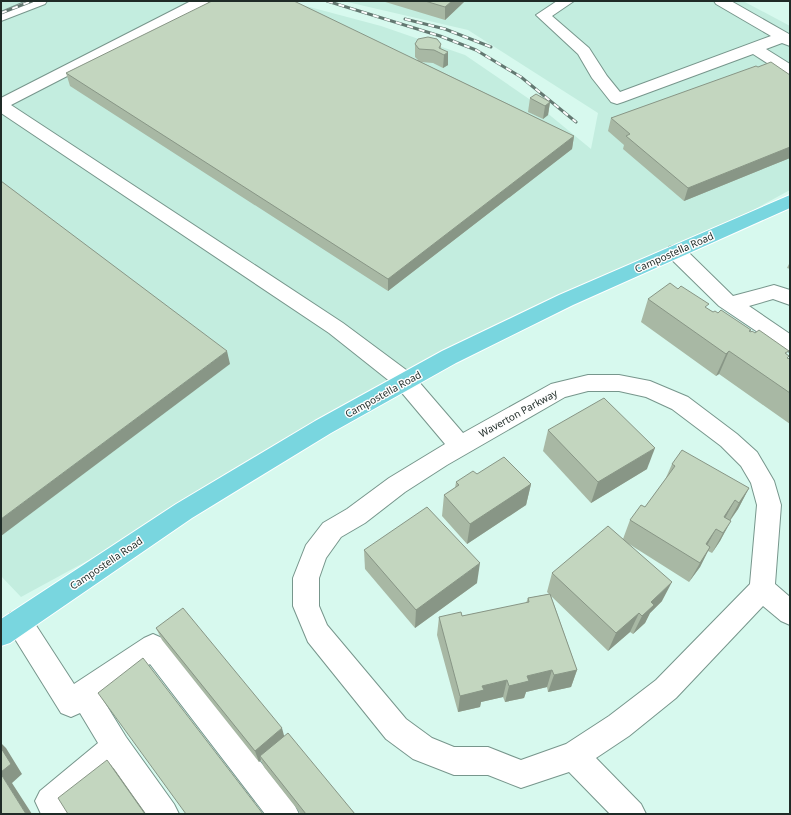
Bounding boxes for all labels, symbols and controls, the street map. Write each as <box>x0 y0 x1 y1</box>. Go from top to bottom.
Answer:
street label: Campostella Road <box>632 228 716 276</box>
street label: Campostella Road <box>342 367 424 421</box>
street label: Waverton Parkway <box>476 385 561 440</box>
street label: Campostella Road <box>67 533 145 593</box>

